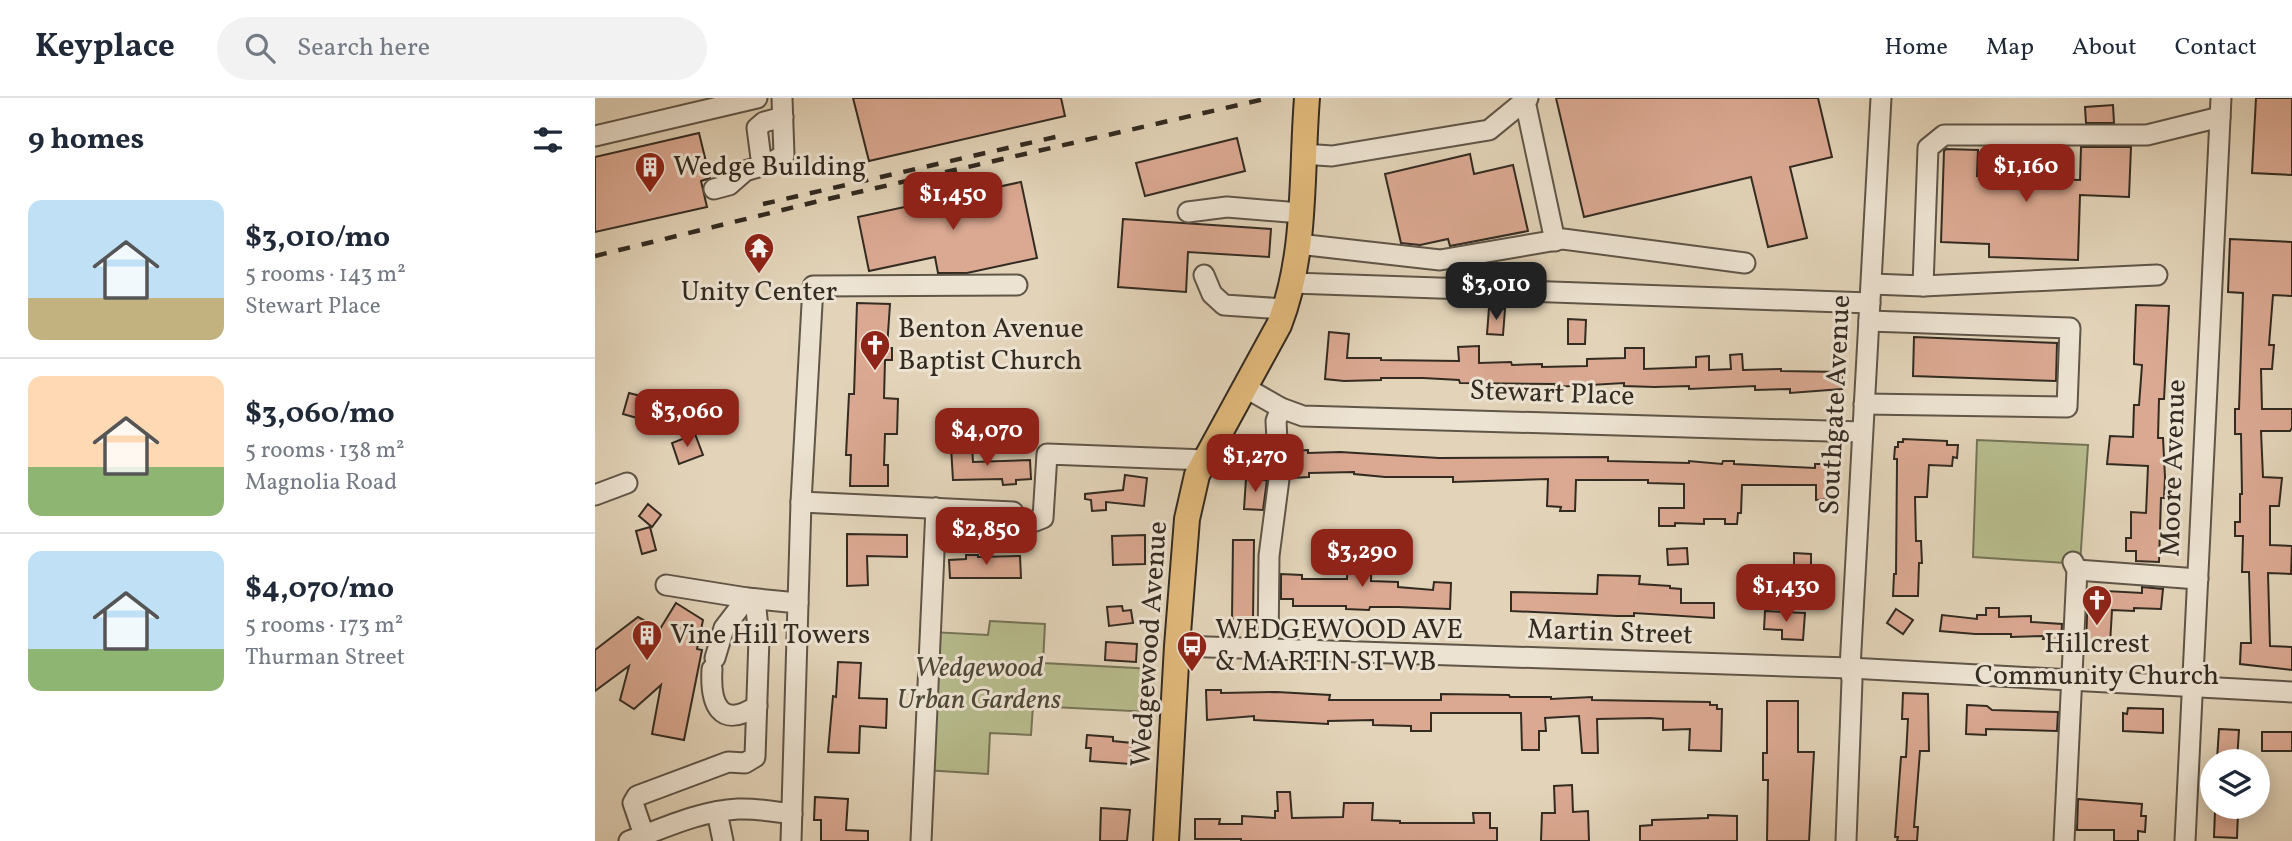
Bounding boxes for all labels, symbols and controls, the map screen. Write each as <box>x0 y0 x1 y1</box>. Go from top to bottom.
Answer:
search box <box>217 17 707 80</box>
text: Keyplace <box>35 25 175 71</box>
icon: search <box>241 29 279 67</box>
text: Search here <box>297 30 430 66</box>
text: Home <box>1884 31 1948 65</box>
text: Map <box>1986 31 2034 65</box>
text: About <box>2072 31 2137 65</box>
text: Contact <box>2175 31 2257 65</box>
text: 9 homes <box>28 119 144 161</box>
icon: filters <box>529 121 567 159</box>
pin: $1,160 <box>1969 144 2083 204</box>
place label: Wedge Building <box>673 148 866 187</box>
building icon: Wedge Building <box>633 150 667 194</box>
text: $1,160 <box>1994 151 2058 183</box>
pin: $1,450 <box>896 172 1010 232</box>
text: $1,450 <box>919 179 987 211</box>
text: $3,010/mo <box>245 217 390 259</box>
icon: home <box>84 228 168 312</box>
temple icon: Unity Center <box>742 231 776 275</box>
text: 5 rooms · 143 m² <box>245 259 406 291</box>
pin: $3,010 <box>1439 262 1553 322</box>
text: $3,010 <box>1462 269 1530 301</box>
place label: Unity Center <box>681 273 838 312</box>
text: Stewart Place <box>245 291 381 323</box>
street label: Southgate Avenue <box>1811 294 1861 516</box>
place label: Benton Avenue Baptist Church <box>898 310 1084 381</box>
church icon: Benton Avenue Baptist Church <box>858 328 892 372</box>
street label: Stewart Place <box>1469 372 1635 416</box>
street label: Moore Avenue <box>2151 379 2197 557</box>
pin: $3,060 <box>630 390 744 449</box>
text: $3,060/mo <box>245 393 395 435</box>
text: $3,060 <box>651 396 723 428</box>
icon: home <box>84 404 168 488</box>
pin: $4,070 <box>930 408 1044 468</box>
text: $4,070 <box>951 415 1023 447</box>
pin: $1,270 <box>1198 434 1312 494</box>
text: 5 rooms · 138 m² <box>245 435 405 467</box>
text: $1,270 <box>1223 441 1287 473</box>
text: Magnolia Road <box>245 467 397 499</box>
pin: $2,850 <box>929 508 1043 567</box>
text: $2,850 <box>952 514 1020 546</box>
street label: Wedgewood Avenue <box>1122 520 1178 768</box>
pin: $3,290 <box>1305 530 1419 589</box>
text: $3,290 <box>1327 536 1397 568</box>
pin: $1,430 <box>1729 564 1843 624</box>
text: $4,070/mo <box>245 568 394 610</box>
text: $1,430 <box>1752 571 1820 603</box>
icon: home <box>84 579 168 663</box>
church icon: Hillcrest Community Church <box>2080 583 2114 627</box>
text: 5 rooms · 173 m² <box>245 610 403 642</box>
place label: WEDGEWOOD AVE & MARTIN ST WB <box>1215 611 1463 682</box>
street label: Martin Street <box>1527 611 1693 655</box>
place label: Vine Hill Towers <box>670 616 870 655</box>
building icon: Vine Hill Towers <box>630 618 664 662</box>
place label: Hillcrest Community Church <box>1975 625 2219 696</box>
bus stop icon: WEDGEWOOD AVE & MARTIN ST WB <box>1175 629 1209 673</box>
text: Thurman Street <box>245 642 405 674</box>
park label: Wedgewood Urban Gardens <box>897 649 1061 720</box>
map controls <box>2200 749 2270 819</box>
button: layers <box>2200 749 2270 819</box>

